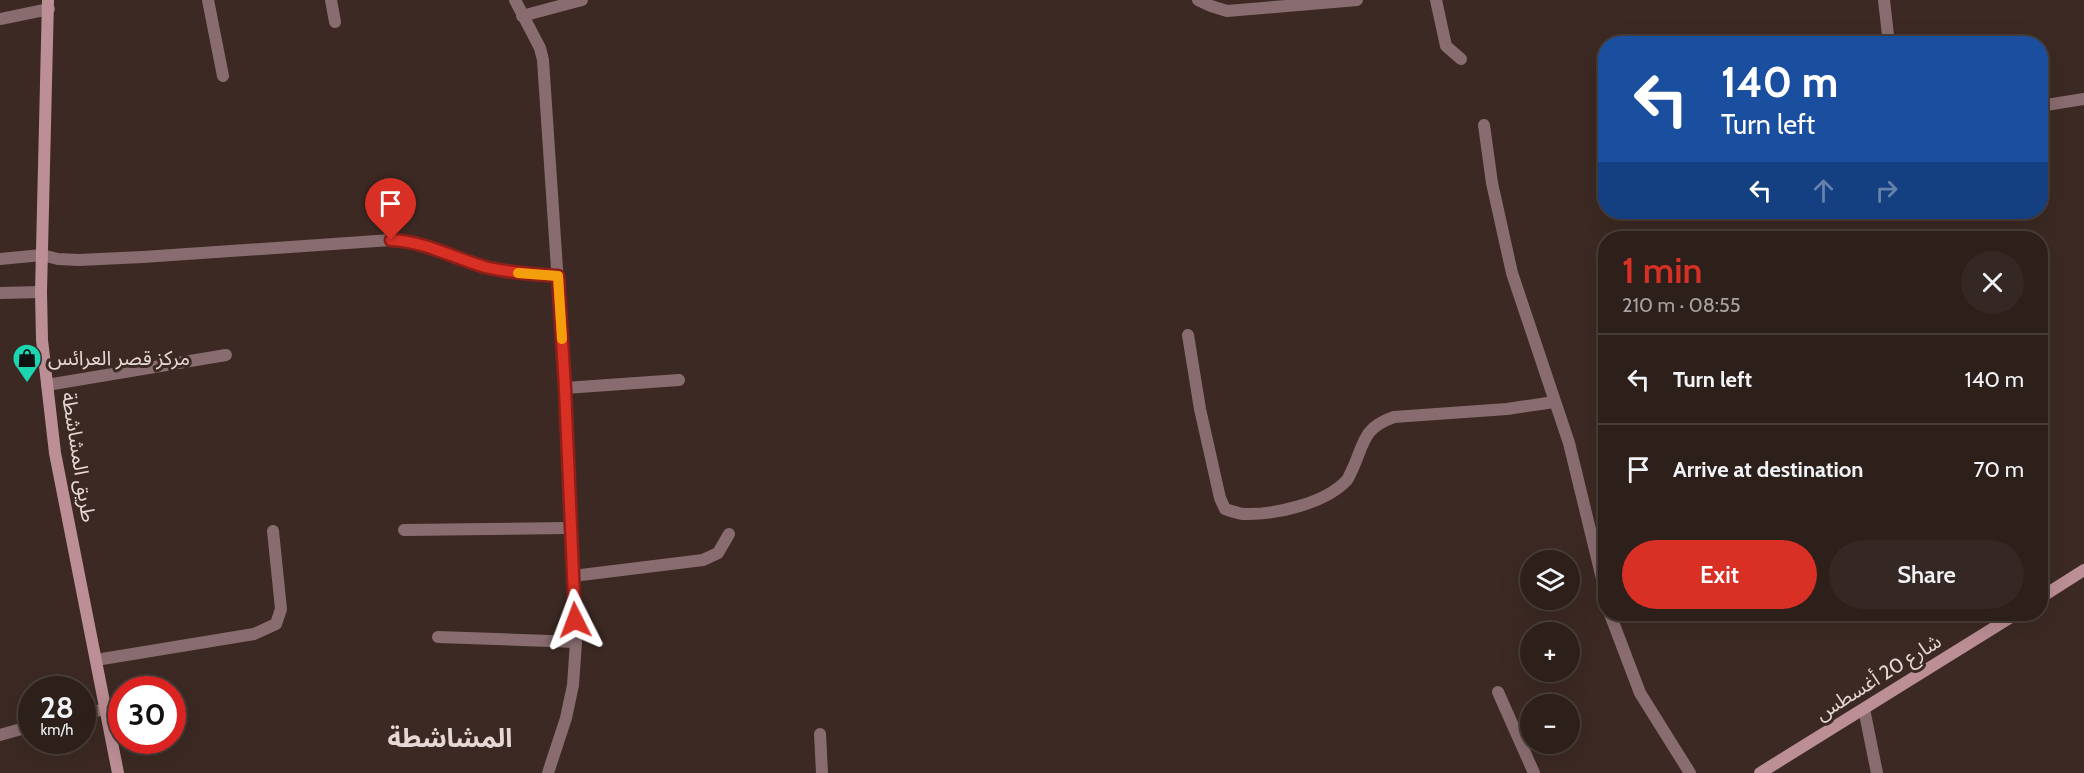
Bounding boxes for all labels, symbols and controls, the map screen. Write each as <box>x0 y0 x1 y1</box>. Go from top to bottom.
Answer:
text: 140 m <box>1721 56 1838 108</box>
icon: left <box>1622 60 1700 138</box>
text: Turn left <box>1721 108 1815 141</box>
icon: left <box>1744 174 1777 207</box>
icon: ahead <box>1807 174 1840 207</box>
icon: right <box>1870 174 1903 207</box>
pin <box>365 178 416 240</box>
icon: arrive <box>374 187 407 220</box>
text: 1 min <box>1622 248 1702 292</box>
button: close <box>1961 251 2024 314</box>
text: 210 m · 08:55 <box>1622 293 1741 317</box>
shop icon: مركز قصر العرائس <box>11 342 43 384</box>
place label: مركز قصر العرائس <box>48 346 190 370</box>
icon: left <box>1622 363 1655 396</box>
text: Turn left <box>1673 366 1752 393</box>
text: 140 m <box>1965 366 2024 393</box>
street label: طريق المشاشطة <box>56 390 101 524</box>
icon: arrive <box>1622 453 1655 486</box>
text: Arrive at destination <box>1673 456 1863 483</box>
text: 70 m <box>1974 456 2024 483</box>
button: Exit <box>1622 540 1817 609</box>
button: Share <box>1829 540 2024 609</box>
map controls <box>1520 550 1580 754</box>
button: layers <box>1520 550 1580 610</box>
position arrow <box>543 588 607 652</box>
button: + <box>1520 622 1580 682</box>
street label: شارع 20 أغسطس <box>1811 629 1947 728</box>
speed limit sign: 30 <box>108 676 186 754</box>
text: 28 <box>40 689 74 726</box>
button: − <box>1520 694 1580 754</box>
text: km/h <box>41 721 73 739</box>
district label: المشاشطة <box>388 722 512 754</box>

